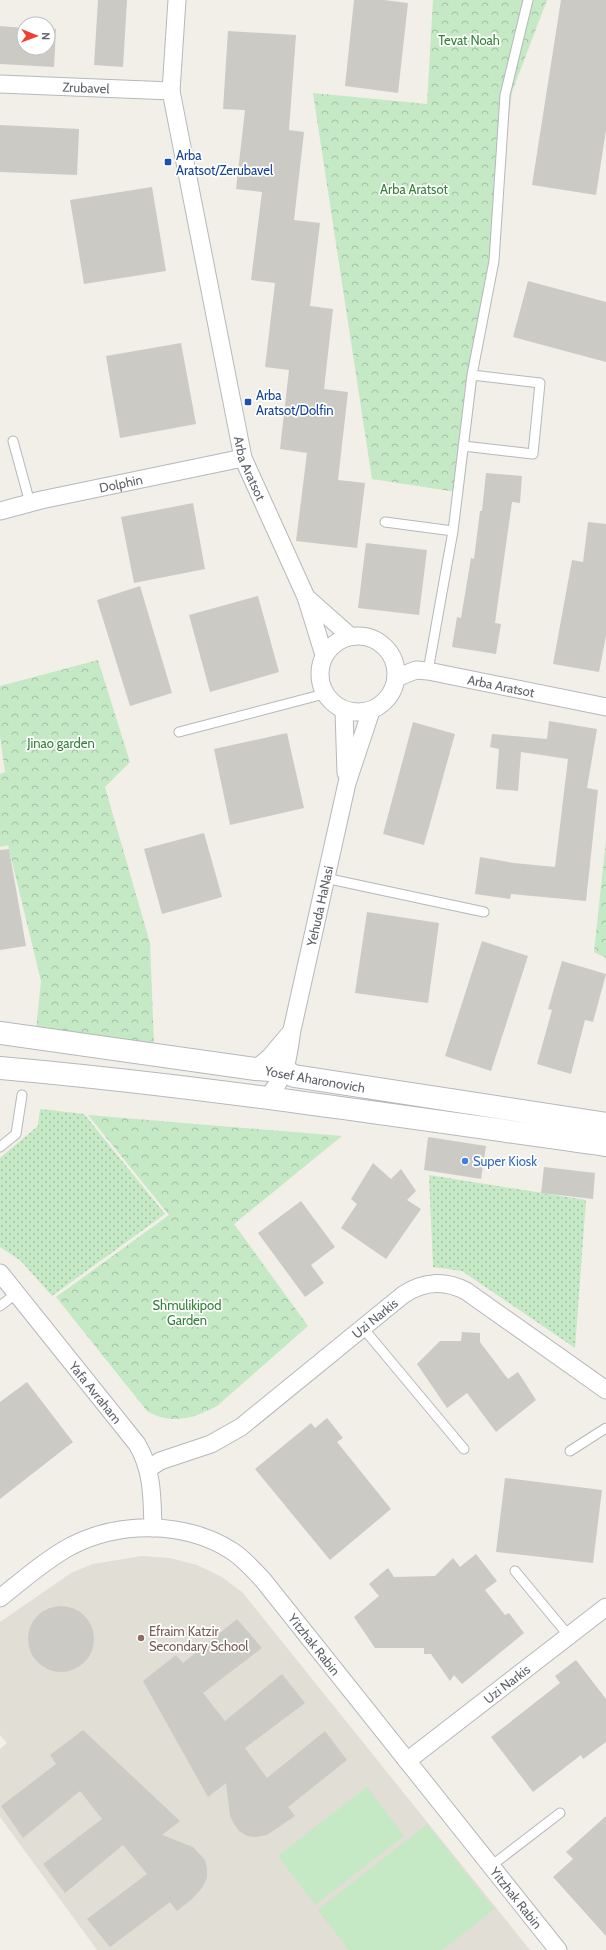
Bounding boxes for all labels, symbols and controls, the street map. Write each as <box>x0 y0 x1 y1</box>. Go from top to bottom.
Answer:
north arrow <box>16 16 56 56</box>
text: N <box>39 32 53 40</box>
park label: Tevat Noah <box>438 32 500 48</box>
street label: Zrubavel <box>62 79 110 96</box>
place label: Arba Aratsot/Zerubavel <box>176 147 273 178</box>
marker: Arba Aratsot/Zerubavel <box>163 157 173 167</box>
park label: Arba Aratsot <box>380 181 449 197</box>
place label: Arba Aratsot/Dolfin <box>256 387 333 418</box>
marker: Arba Aratsot/Dolfin <box>243 397 253 407</box>
street label: Arba Aratsot <box>231 435 269 504</box>
street label: Dolphin <box>98 471 144 496</box>
street label: Arba Aratsot <box>466 671 536 700</box>
park label: Jinao garden <box>26 735 95 751</box>
street label: Yehuda HaNasi <box>303 864 336 949</box>
street label: Yosef Aharonovich <box>263 1062 366 1096</box>
place label: Super Kiosk <box>473 1153 537 1169</box>
marker: Super Kiosk <box>460 1156 470 1166</box>
street label: Uzi Narkis <box>348 1294 401 1342</box>
park label: Shmulikipod Garden <box>153 1297 221 1328</box>
street label: Yafa Avraham <box>65 1357 125 1427</box>
street label: Yitzhak Rabin <box>284 1609 344 1678</box>
place label: Efraim Katzir Secondary School <box>149 1623 248 1654</box>
marker: Efraim Katzir Secondary School <box>136 1633 146 1643</box>
street label: Uzi Narkis <box>480 1661 534 1707</box>
street label: Yitzhak Rabin <box>486 1863 546 1932</box>

